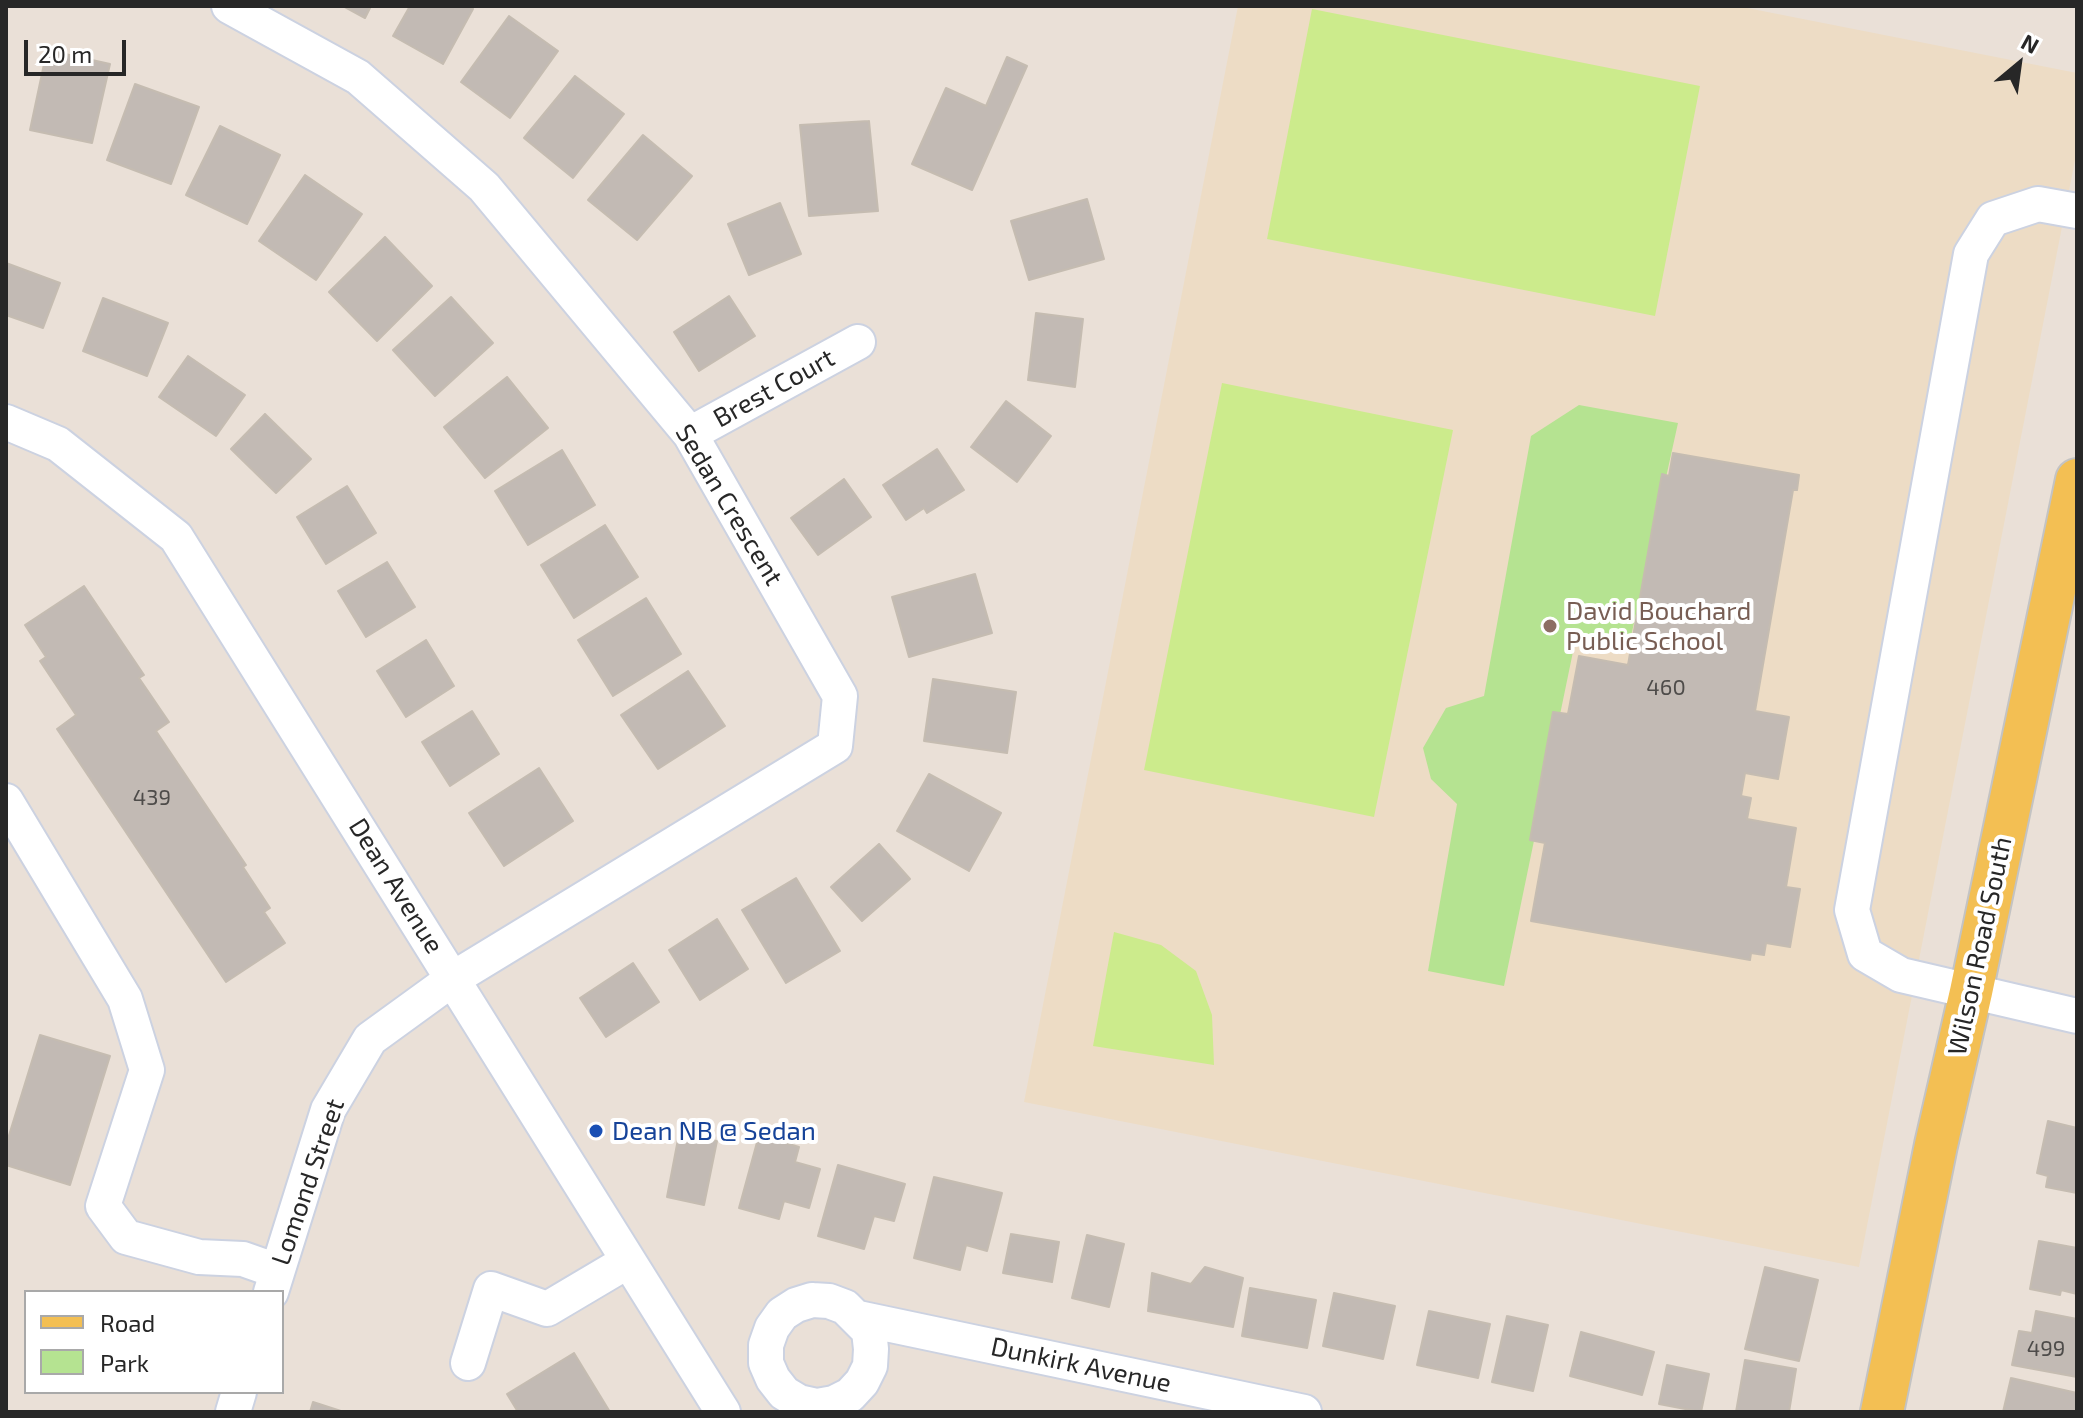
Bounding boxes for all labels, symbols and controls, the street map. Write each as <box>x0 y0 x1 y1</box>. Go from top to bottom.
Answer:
scale bar <box>28 24 130 74</box>
north arrow <box>1979 24 2059 104</box>
text: N <box>2017 28 2044 58</box>
text: 20 m <box>38 39 92 68</box>
street label: Brest Court <box>708 342 840 434</box>
street label: Sedan Crescent <box>669 419 789 591</box>
place label: David Bouchard Public School <box>1566 595 1751 656</box>
marker: David Bouchard Public School <box>1541 617 1559 635</box>
house number: 460 <box>1646 675 1686 701</box>
house number: 439 <box>133 785 171 811</box>
street label: Dean Avenue <box>342 813 450 959</box>
street label: Wilson Road South <box>1942 834 2018 1058</box>
street label: Lomond Street <box>265 1095 351 1269</box>
place label: Dean NB @ Sedan <box>612 1115 816 1147</box>
marker: Dean NB @ Sedan <box>587 1122 605 1140</box>
legend <box>24 1290 284 1394</box>
text: Road <box>100 1308 155 1337</box>
street label: Dunkirk Avenue <box>988 1331 1174 1399</box>
house number: 499 <box>2027 1336 2065 1362</box>
text: Park <box>100 1348 149 1377</box>

